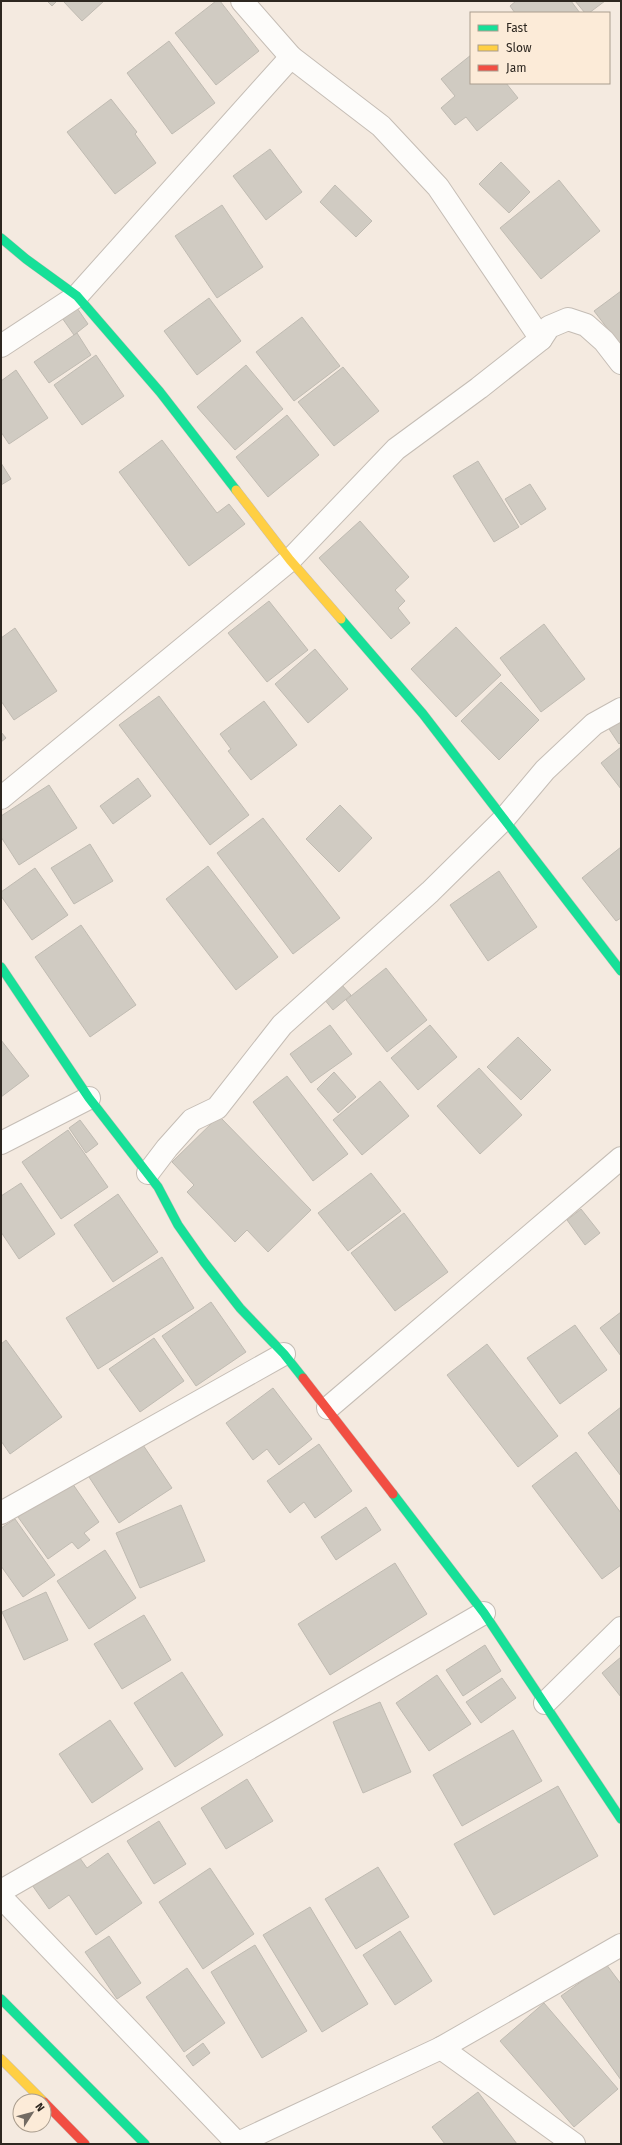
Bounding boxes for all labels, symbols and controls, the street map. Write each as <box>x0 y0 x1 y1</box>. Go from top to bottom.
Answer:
legend <box>470 12 610 84</box>
text: Fast <box>506 21 528 35</box>
text: Slow <box>506 41 532 55</box>
text: Jam <box>506 61 526 75</box>
north arrow <box>12 2093 52 2133</box>
text: N <box>32 2101 47 2114</box>

